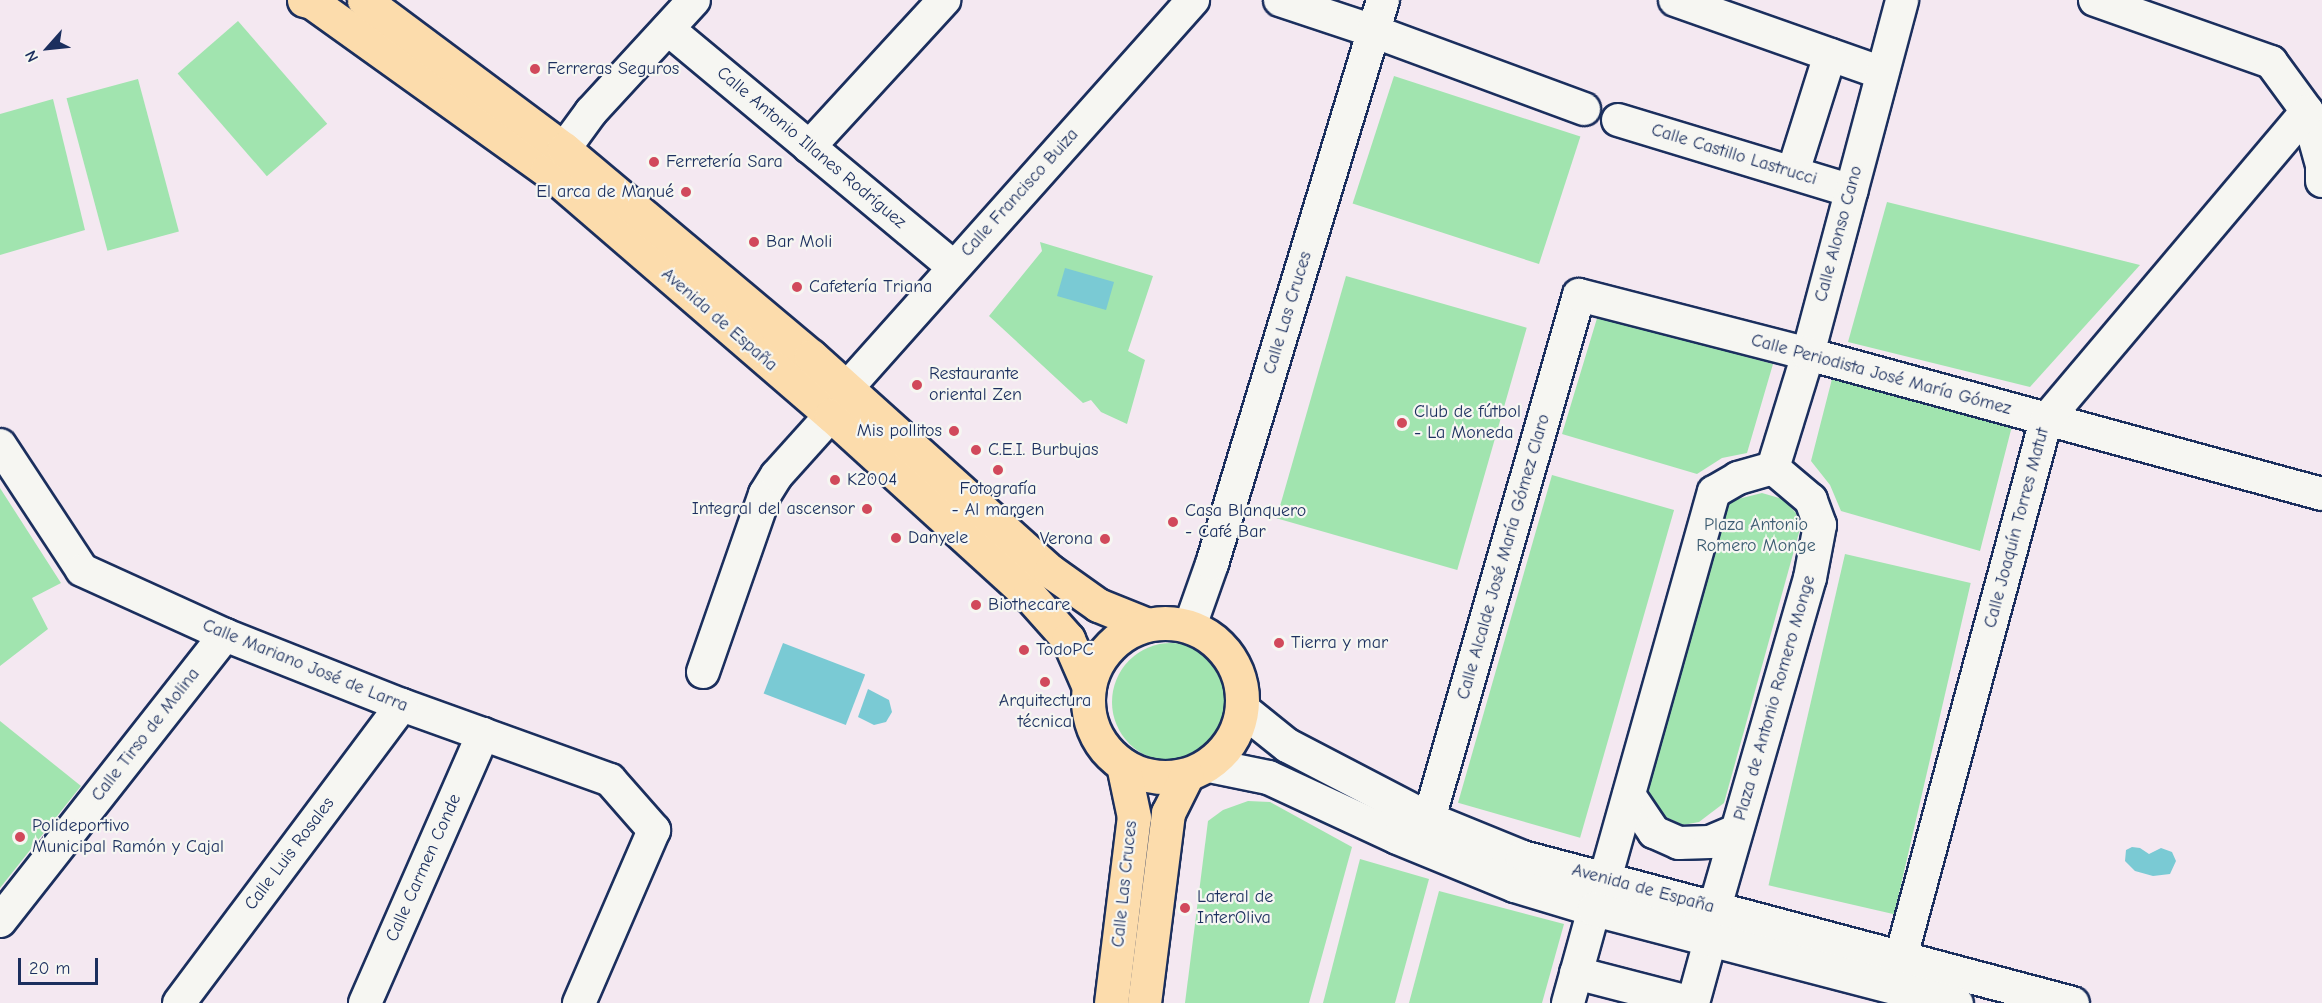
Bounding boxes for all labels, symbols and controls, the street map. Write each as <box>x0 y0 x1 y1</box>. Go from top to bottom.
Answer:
north arrow <box>18 18 78 78</box>
text: N <box>22 47 42 65</box>
place label: Ferreras Seguros <box>547 58 679 80</box>
marker: Ferreras Seguros <box>528 62 542 76</box>
street label: Calle Antonio Illanes Rodríguez <box>712 62 910 234</box>
street label: Calle Castillo Lastrucci <box>1649 120 1819 190</box>
street label: Calle Francisco Buiza <box>957 124 1083 262</box>
place label: Ferretería Sara <box>666 151 783 173</box>
marker: Ferretería Sara <box>647 155 661 169</box>
street label: Calle Alonso Cano <box>1810 164 1868 304</box>
place label: El arca de Manué <box>536 181 674 203</box>
marker: El arca de Manué <box>679 185 693 199</box>
place label: Bar Moli <box>766 231 832 253</box>
marker: Bar Moli <box>747 235 761 249</box>
street label: Calle Las Cruces <box>1259 249 1317 377</box>
street label: Avenida de España <box>657 264 781 376</box>
place label: Cafetería Triana <box>809 276 932 298</box>
marker: Cafetería Triana <box>790 280 804 294</box>
street label: Calle Periodista José María Gómez <box>1749 330 2013 420</box>
place label: Restaurante oriental Zen <box>929 364 1022 406</box>
marker: Restaurante oriental Zen <box>910 378 924 392</box>
place label: Club de fútbol - La Moneda <box>1414 402 1521 444</box>
street label: Calle Alcalde José María Gómez Claro <box>1453 412 1555 702</box>
marker: Club de fútbol - La Moneda <box>1395 416 1409 430</box>
place label: Mis pollitos <box>857 420 942 442</box>
marker: Mis pollitos <box>947 424 961 438</box>
street label: Calle Joaquín Torres Matut <box>1980 426 2054 630</box>
place label: C.E.I. Burbujas <box>988 439 1099 461</box>
marker: C.E.I. Burbujas <box>969 443 983 457</box>
marker: Fotografía - Al margen <box>991 463 1005 477</box>
place label: K2004 <box>847 469 897 491</box>
marker: K2004 <box>828 473 842 487</box>
place label: Fotografía - Al margen <box>952 479 1044 522</box>
place label: Integral del ascensor <box>692 498 855 520</box>
place label: Casa Blanquero - Café Bar <box>1185 501 1306 544</box>
marker: Integral del ascensor <box>860 502 874 516</box>
marker: Casa Blanquero - Café Bar <box>1166 515 1180 529</box>
park label: Plaza Antonio Romero Monge <box>1696 515 1816 558</box>
place label: Danyele <box>908 527 968 549</box>
place label: Verona <box>1040 528 1093 550</box>
marker: Danyele <box>889 531 903 545</box>
marker: Verona <box>1098 532 1112 546</box>
street label: Plaza de Antonio Romero Monge <box>1730 573 1820 823</box>
place label: Biothecare <box>988 594 1070 616</box>
marker: Biothecare <box>969 598 983 612</box>
street label: Calle Mariano José de Larra <box>199 615 411 717</box>
place label: Tierra y mar <box>1291 632 1388 654</box>
marker: Tierra y mar <box>1272 636 1286 650</box>
place label: TodoPC <box>1036 639 1093 661</box>
marker: TodoPC <box>1017 643 1031 657</box>
street label: Calle Tirso de Molina <box>87 664 205 806</box>
marker: Arquitectura técnica <box>1038 675 1052 689</box>
place label: Arquitectura técnica <box>999 691 1091 734</box>
street label: Calle Carmen Conde <box>382 791 466 945</box>
street label: Calle Luis Rosales <box>240 793 340 915</box>
place label: Polideportivo Municipal Ramón y Cajal <box>32 816 224 858</box>
street label: Calle Las Cruces <box>1108 820 1142 948</box>
marker: Polideportivo Municipal Ramón y Cajal <box>13 830 27 844</box>
street label: Avenida de España <box>1569 860 1717 918</box>
place label: Lateral de InterOliva <box>1197 887 1273 930</box>
marker: Lateral de InterOliva <box>1178 901 1192 915</box>
scale bar <box>21 946 100 984</box>
text: 20 m <box>29 958 70 979</box>

